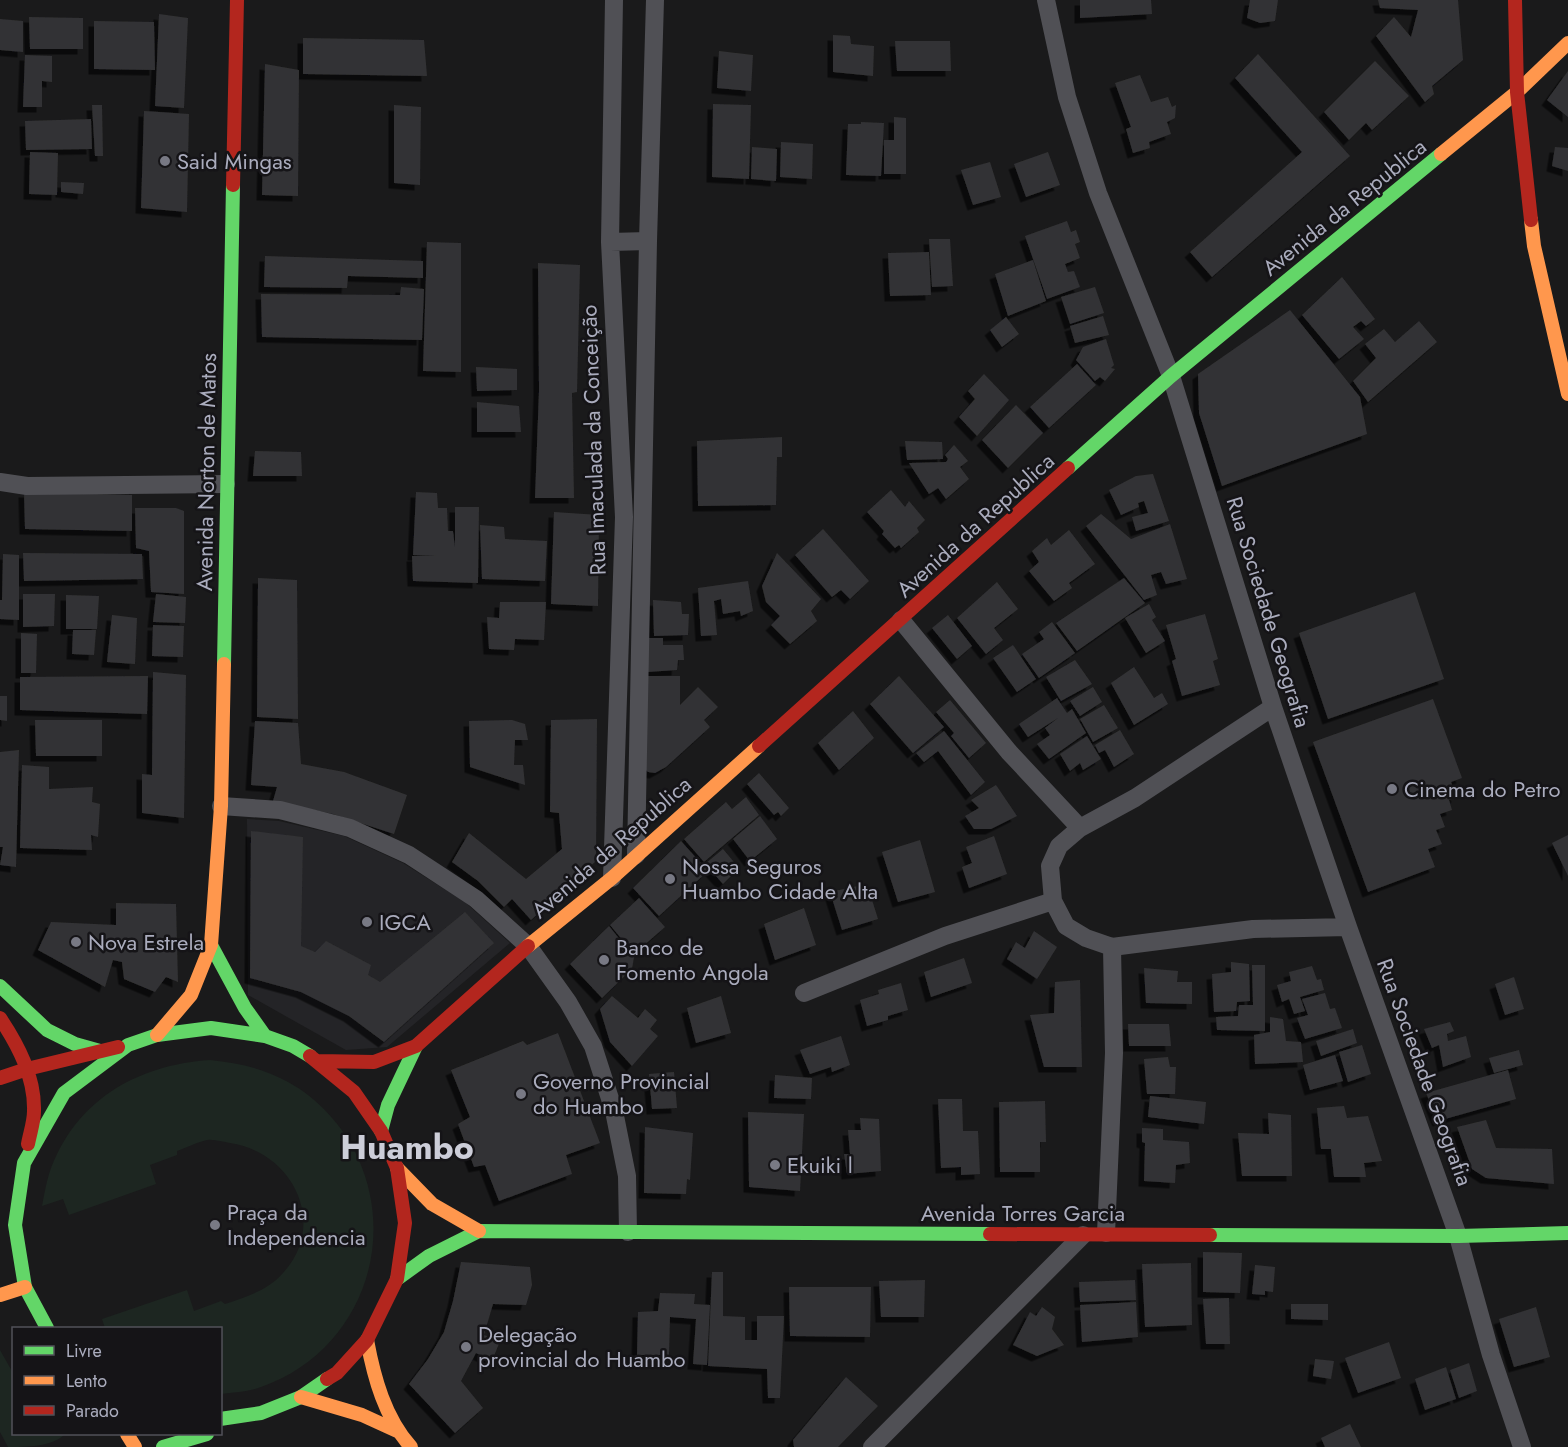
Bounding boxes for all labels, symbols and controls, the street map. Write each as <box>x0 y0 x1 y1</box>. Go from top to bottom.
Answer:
street label: Avenida da Republica <box>1255 131 1433 283</box>
place label: Said Mingas <box>177 145 292 177</box>
marker: Said Mingas <box>158 154 172 168</box>
street label: Rua Imaculada da Conceição <box>572 304 614 576</box>
street label: Avenida Norton de Matos <box>188 353 224 591</box>
street label: Avenida da Republica <box>889 445 1061 605</box>
street label: Rua Sociedade Geografia <box>1219 493 1319 731</box>
street label: Avenida da Republica <box>524 768 698 926</box>
place label: Cinema do Petro <box>1404 773 1560 805</box>
marker: Cinema do Petro <box>1385 782 1399 796</box>
place label: Nossa Seguros Huambo Cidade Alta <box>682 850 878 907</box>
marker: Nossa Seguros Huambo Cidade Alta <box>663 872 677 886</box>
place label: IGCA <box>379 906 431 938</box>
marker: IGCA <box>360 915 374 929</box>
place label: Nova Estrela <box>88 926 204 958</box>
place label: Banco de Fomento Angola <box>616 931 769 988</box>
marker: Nova Estrela <box>69 935 83 949</box>
marker: Banco de Fomento Angola <box>597 953 611 967</box>
street label: Rua Sociedade Geografia <box>1369 954 1481 1190</box>
place label: Governo Provincial do Huambo <box>533 1065 709 1122</box>
marker: Governo Provincial do Huambo <box>514 1087 528 1101</box>
district label: Huambo <box>340 1123 474 1172</box>
place label: Ekuiki l <box>787 1149 853 1181</box>
marker: Ekuiki l <box>768 1158 782 1172</box>
place label: Praça da Independencia <box>227 1196 365 1253</box>
street label: Avenida Torres Garcia <box>921 1197 1125 1229</box>
marker: Praça da Independencia <box>208 1218 222 1232</box>
place label: Delegação provincial do Huambo <box>478 1318 686 1375</box>
legend <box>12 1327 222 1435</box>
text: Livre <box>66 1338 102 1364</box>
marker: Delegação provincial do Huambo <box>459 1340 473 1354</box>
text: Lento <box>66 1368 107 1394</box>
text: Parado <box>66 1398 119 1424</box>

